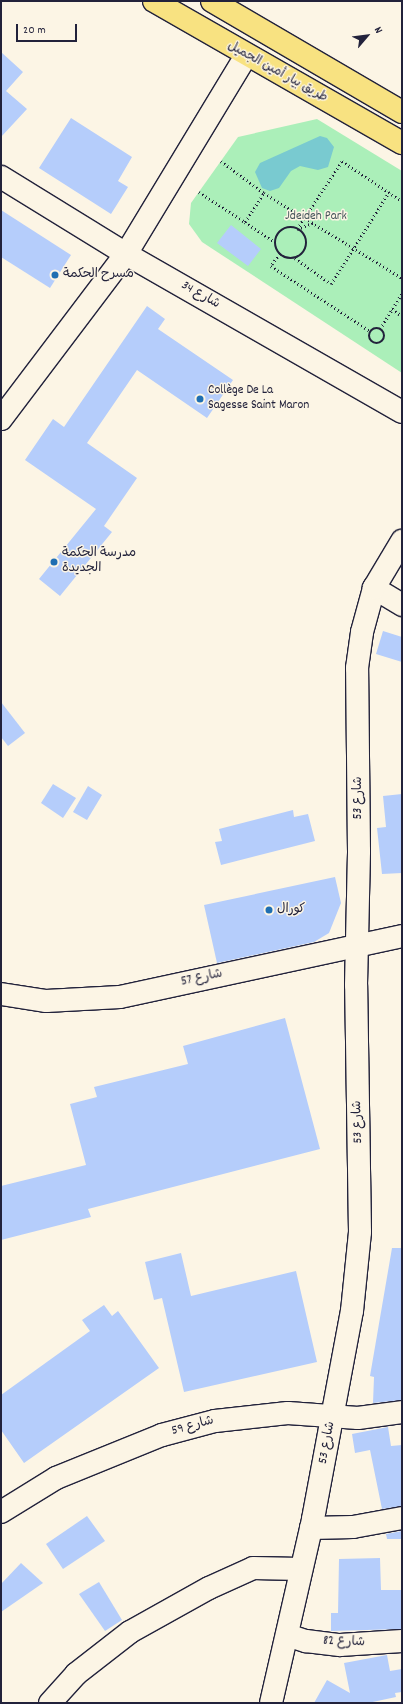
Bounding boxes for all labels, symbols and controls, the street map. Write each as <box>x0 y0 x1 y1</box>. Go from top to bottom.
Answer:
scale bar <box>18 16 79 42</box>
north arrow <box>347 16 387 56</box>
text: 20 m <box>23 22 46 39</box>
text: N <box>369 24 386 37</box>
street label: طريق بيار أمين الجميل <box>224 39 330 107</box>
park label: Jdeideh Park <box>285 209 347 225</box>
place label: مسرح الحكمة <box>63 267 134 283</box>
marker: مسرح الحكمة <box>50 270 60 280</box>
street label: شارع 34 <box>178 279 222 313</box>
place label: Collège De La Sagesse Saint Maron <box>208 384 309 415</box>
marker: Collège De La Sagesse Saint Maron <box>195 394 205 404</box>
place label: مدرسة الحكمة الجديدة <box>62 547 136 578</box>
marker: مدرسة الحكمة الجديدة <box>49 557 59 567</box>
street label: شارع 53 <box>351 777 367 819</box>
place label: كورال <box>277 902 305 918</box>
marker: كورال <box>264 905 274 915</box>
street label: شارع 57 <box>180 967 224 991</box>
street label: شارع 53 <box>351 1100 367 1144</box>
street label: شارع 59 <box>170 1414 216 1440</box>
street label: شارع 53 <box>316 1420 340 1466</box>
street label: شارع 82 <box>323 1634 365 1652</box>

